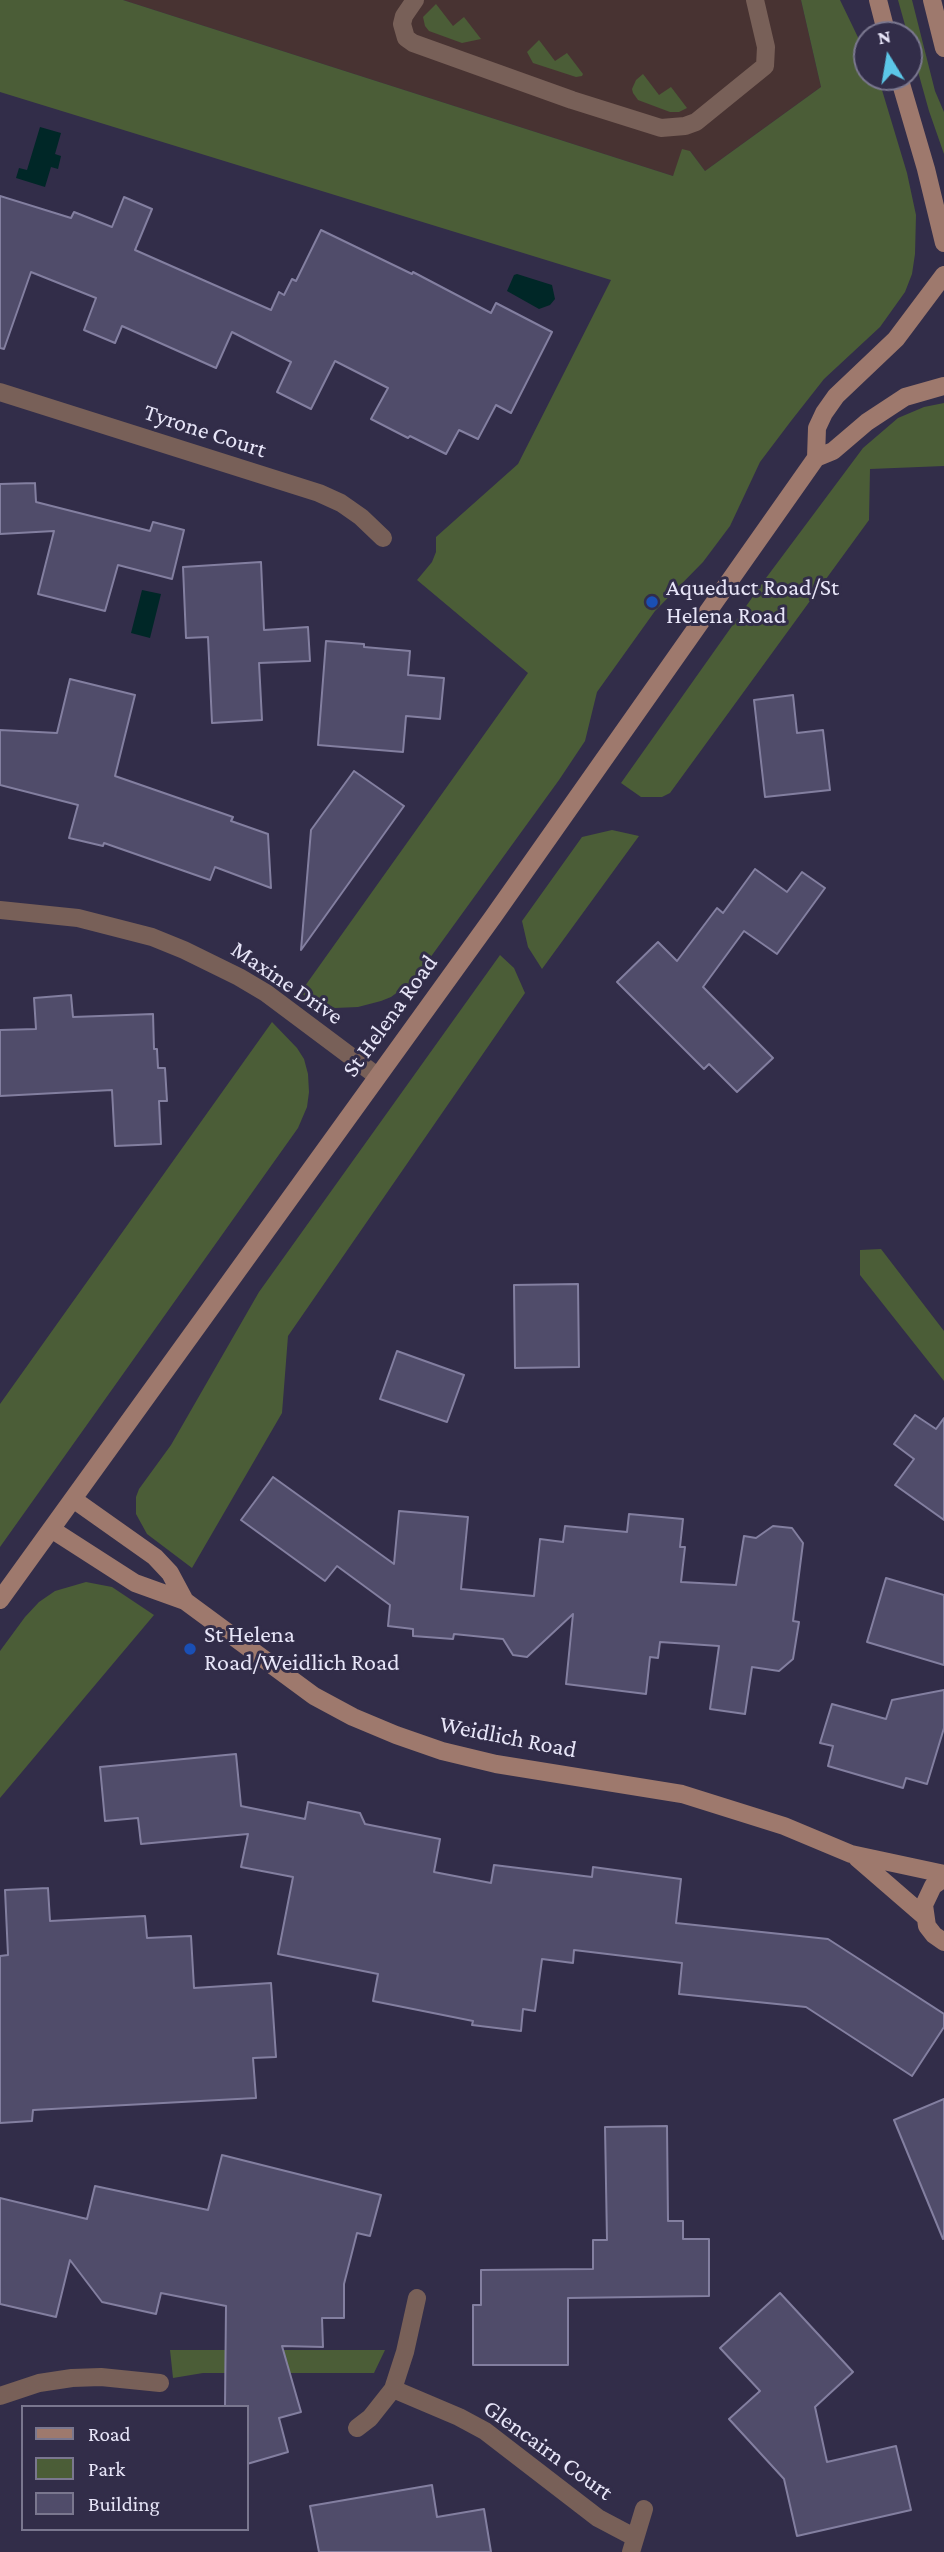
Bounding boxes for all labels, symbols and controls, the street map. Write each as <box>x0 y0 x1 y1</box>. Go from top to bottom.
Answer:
north arrow <box>853 21 923 91</box>
text: N <box>876 25 893 48</box>
street label: Tyrone Court <box>140 398 270 464</box>
place label: Aqueduct Road/St Helena Road <box>666 574 839 630</box>
marker: Aqueduct Road/St Helena Road <box>644 594 660 610</box>
street label: Maxine Drive <box>226 935 348 1031</box>
street label: St Helena Road <box>336 949 444 1083</box>
place label: St Helena Road/Weidlich Road <box>204 1621 400 1677</box>
marker: St Helena Road/Weidlich Road <box>182 1641 198 1657</box>
street label: Weidlich Road <box>437 1710 579 1764</box>
street label: Glencairn Court <box>478 2393 618 2507</box>
legend <box>21 2405 248 2531</box>
text: Road <box>88 2422 131 2446</box>
text: Park <box>88 2457 125 2481</box>
text: Building <box>88 2492 160 2516</box>

